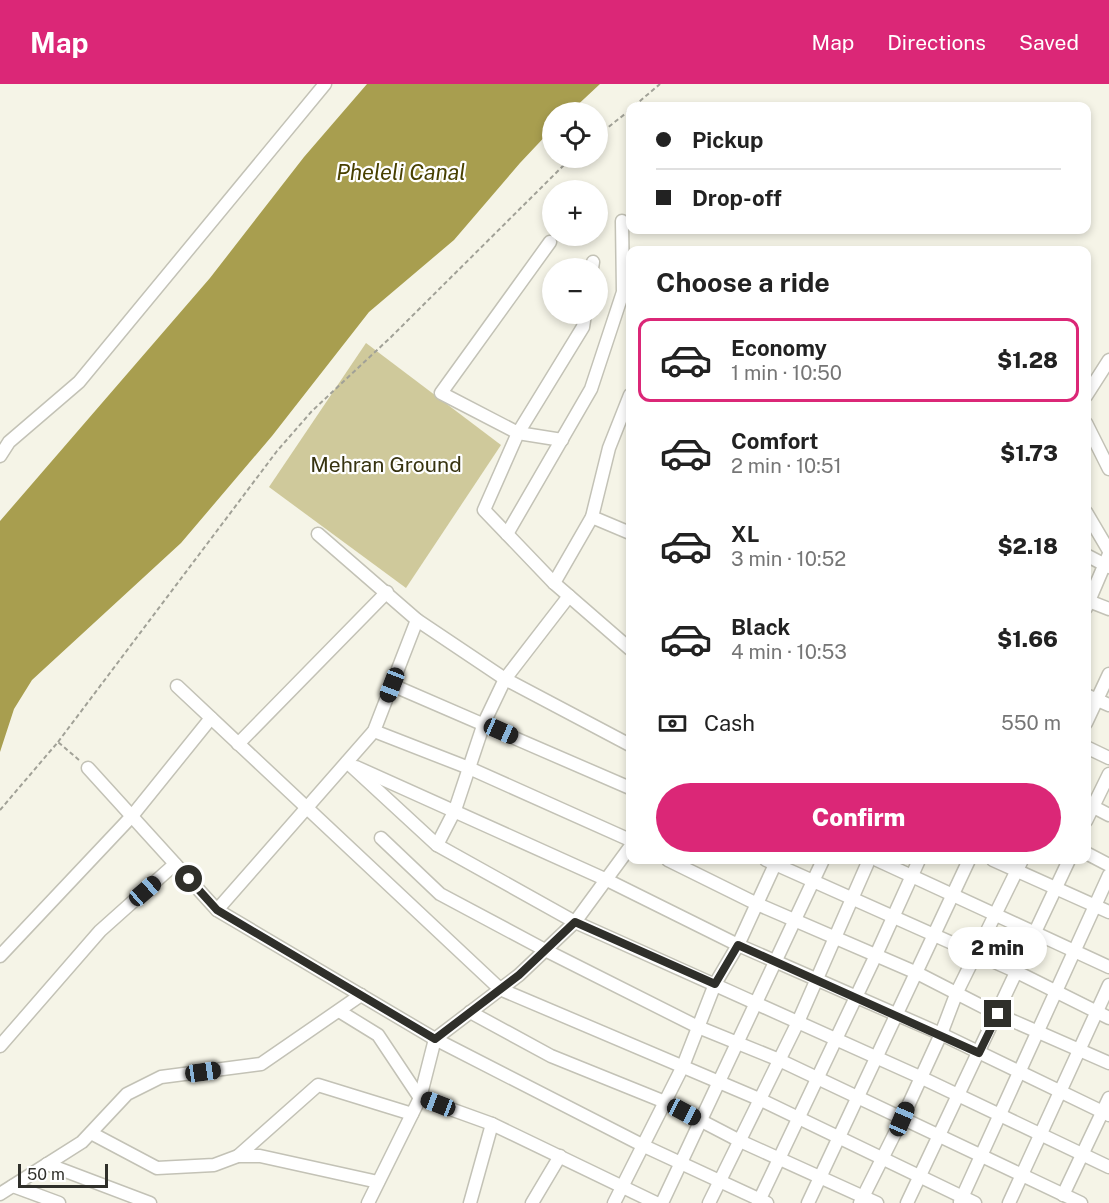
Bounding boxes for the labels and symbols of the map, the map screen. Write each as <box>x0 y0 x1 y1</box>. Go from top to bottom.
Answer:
water label: Pheleli Canal <box>336 159 466 185</box>
park label: Mehran Ground <box>310 452 462 477</box>
car <box>377 665 407 705</box>
car <box>481 715 521 747</box>
route start <box>175 865 202 892</box>
car <box>126 872 164 910</box>
callout: 2 min <box>948 927 1048 969</box>
route end <box>984 1000 1011 1027</box>
car <box>184 1061 222 1083</box>
car <box>418 1089 458 1119</box>
car <box>664 1096 704 1128</box>
car <box>887 1099 917 1139</box>
scale bar <box>18 1161 108 1188</box>

